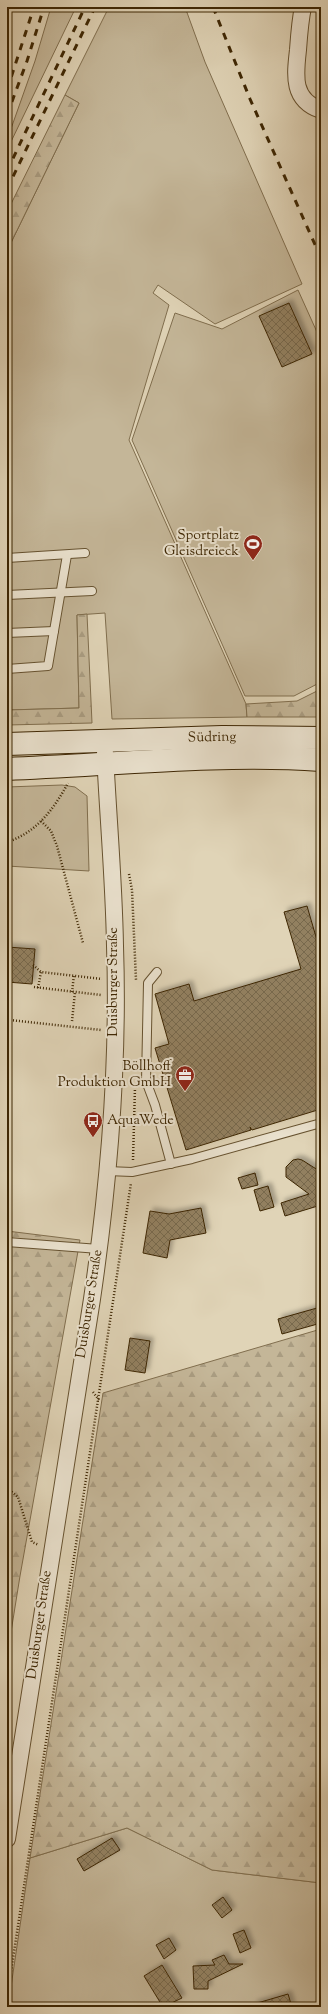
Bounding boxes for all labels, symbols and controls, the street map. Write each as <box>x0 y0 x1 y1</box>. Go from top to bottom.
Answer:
place label: Sportplatz Gleisdreieck <box>164 526 239 562</box>
sports icon: Sportplatz Gleisdreieck <box>242 533 264 561</box>
street label: Südring <box>188 728 237 748</box>
street label: Duisburger Straße <box>104 927 124 1037</box>
place label: Böllhoff Produktion GmbH <box>58 1057 172 1093</box>
office icon: Böllhoff Produktion GmbH <box>174 1064 196 1092</box>
bus stop icon: AquaWede <box>82 1110 104 1138</box>
place label: AquaWede <box>107 1111 174 1131</box>
street label: Duisburger Straße <box>72 1248 108 1360</box>
street label: Duisburger Straße <box>22 1569 58 1681</box>

